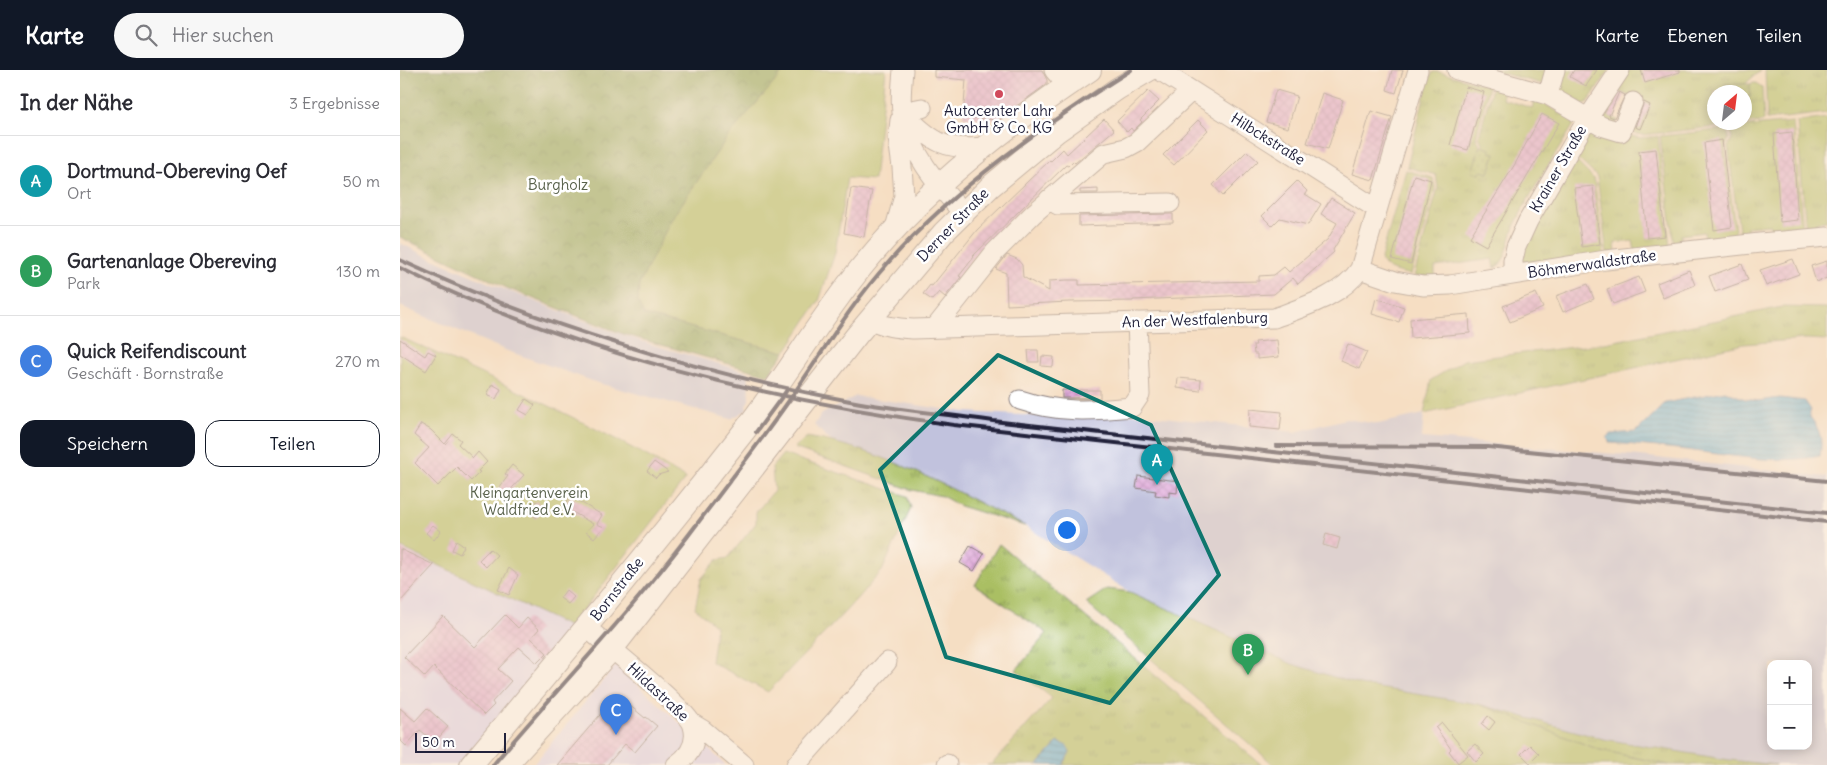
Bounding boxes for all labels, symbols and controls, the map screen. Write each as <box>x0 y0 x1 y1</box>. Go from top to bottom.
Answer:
search box <box>114 13 464 58</box>
text: Karte <box>25 20 84 50</box>
icon: search <box>132 21 160 49</box>
text: Hier suchen <box>172 23 274 47</box>
text: Karte <box>1595 24 1639 47</box>
text: Ebenen <box>1667 24 1728 47</box>
text: Teilen <box>1756 24 1802 47</box>
north arrow <box>1707 85 1752 130</box>
marker: Autocenter Lahr GmbH & Co. KG <box>993 88 1005 100</box>
text: In der Nähe <box>20 89 133 116</box>
text: 3 Ergebnisse <box>289 93 380 113</box>
place label: Autocenter Lahr GmbH & Co. KG <box>944 101 1054 137</box>
street label: Hilbckstraße <box>1228 108 1309 169</box>
street label: Krainer Straße <box>1525 122 1590 216</box>
text: Dortmund-Obereving Oef <box>67 159 287 183</box>
text: A <box>31 171 41 191</box>
text: 50 m <box>342 171 380 191</box>
park label: Burgholz <box>528 175 588 194</box>
text: Ort <box>67 183 91 203</box>
street label: Derner Straße <box>913 184 993 265</box>
street label: Böhmerwaldstraße <box>1527 245 1657 282</box>
text: Gartenanlage Obereving <box>67 249 277 273</box>
text: B <box>31 261 41 281</box>
text: 130 m <box>336 261 380 281</box>
text: Park <box>67 273 100 293</box>
street label: An der Westfalenburg <box>1122 307 1268 332</box>
text: Quick Reifendiscount <box>67 339 246 363</box>
text: C <box>31 351 41 371</box>
text: 270 m <box>335 351 380 371</box>
text: Geschäft · Bornstraße <box>67 363 224 383</box>
button: Speichern <box>20 420 195 467</box>
button: Teilen <box>205 420 380 467</box>
pin: A <box>1141 444 1173 485</box>
park label: Kleingartenverein Waldfried e.V. <box>470 483 589 519</box>
your location <box>1054 517 1080 543</box>
street label: Bornstraße <box>586 553 647 624</box>
pin: B <box>1232 634 1264 675</box>
street label: Hildastraße <box>624 658 693 725</box>
map controls <box>1767 660 1812 750</box>
button: + <box>1767 660 1812 705</box>
pin: C <box>600 694 632 735</box>
button: − <box>1767 705 1812 750</box>
scale bar <box>415 730 506 753</box>
text: 50 m <box>422 733 455 751</box>

